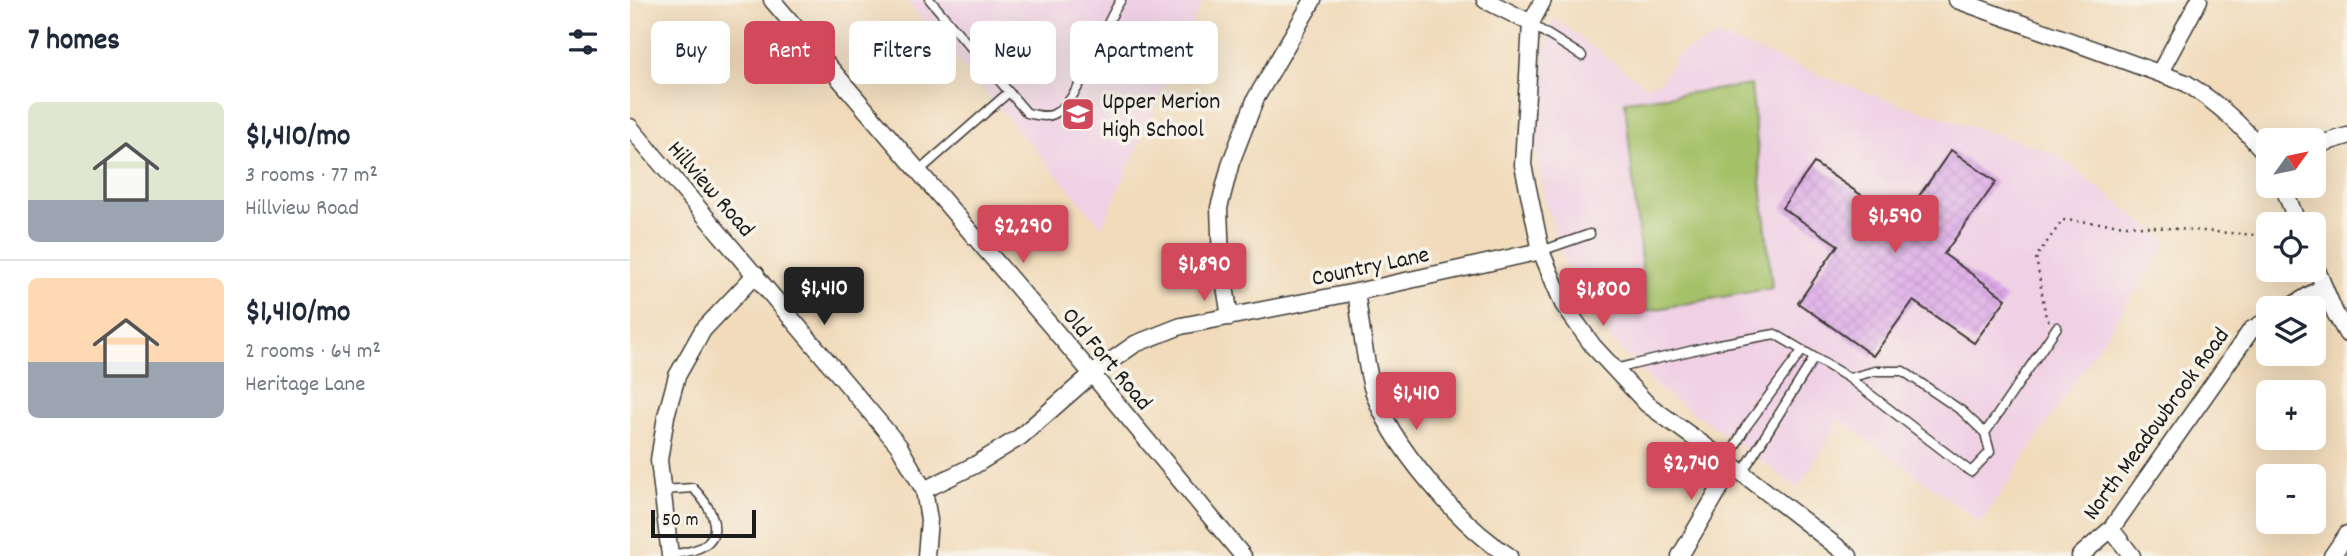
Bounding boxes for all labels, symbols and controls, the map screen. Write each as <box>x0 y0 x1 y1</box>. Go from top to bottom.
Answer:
text: 7 homes <box>28 21 120 64</box>
chip: Buy <box>651 21 730 84</box>
chip: Rent <box>744 21 835 84</box>
chip: Filters <box>849 21 956 84</box>
chip: New <box>970 21 1056 84</box>
chip: Apartment <box>1070 21 1218 84</box>
icon: filters <box>564 23 602 61</box>
place label: Upper Merion High School <box>1102 86 1220 148</box>
school or university icon: Upper Merion High School <box>1059 95 1097 133</box>
text: $1,410/mo <box>245 117 350 160</box>
north arrow <box>2256 128 2326 198</box>
map controls <box>2256 128 2326 534</box>
icon: home <box>84 130 168 214</box>
street label: Hillview Road <box>658 134 762 246</box>
text: 3 rooms · 77 m² <box>245 160 378 193</box>
text: Hillview Road <box>245 193 359 226</box>
pin: $1,590 <box>1838 196 1952 255</box>
text: $1,590 <box>1868 201 1922 234</box>
pin: $2,290 <box>966 205 1080 265</box>
text: $2,290 <box>993 211 1053 244</box>
button: locate <box>2256 212 2326 282</box>
street label: Country Lane <box>1309 239 1433 297</box>
pin: $1,890 <box>1147 244 1261 303</box>
text: $1,890 <box>1177 249 1231 282</box>
pin: $1,410 <box>767 268 881 327</box>
pin: $1,800 <box>1546 268 1660 328</box>
text: $1,410 <box>800 273 848 306</box>
text: $1,800 <box>1575 274 1631 307</box>
text: $1,410/mo <box>245 293 350 336</box>
button: layers <box>2256 296 2326 366</box>
street label: Old Fort Road <box>1052 301 1159 419</box>
icon: home <box>84 306 168 390</box>
street label: North Meadowbrook Road <box>2076 321 2239 528</box>
text: 2 rooms · 64 m² <box>245 336 381 369</box>
text: Heritage Lane <box>245 369 365 402</box>
pin: $1,410 <box>1359 372 1473 432</box>
text: $1,410 <box>1392 378 1440 411</box>
button: + <box>2256 380 2326 450</box>
pin: $2,740 <box>1634 442 1748 502</box>
text: $2,740 <box>1663 448 1719 481</box>
button: − <box>2256 464 2326 534</box>
scale bar <box>651 507 756 539</box>
text: 50 m <box>662 508 699 535</box>

